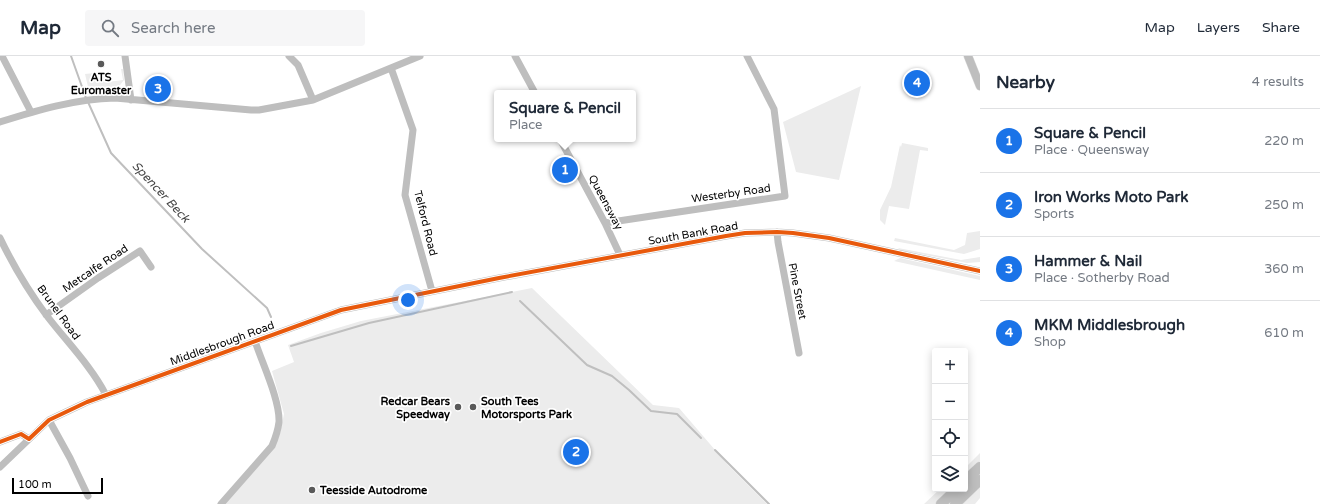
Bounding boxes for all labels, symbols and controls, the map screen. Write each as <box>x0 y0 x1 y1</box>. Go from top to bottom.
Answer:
search box <box>85 10 365 46</box>
text: Map <box>20 17 61 39</box>
icon: search <box>99 17 121 39</box>
text: Search here <box>131 19 215 37</box>
text: Map <box>1145 19 1175 36</box>
text: Layers <box>1197 19 1240 36</box>
text: Share <box>1262 19 1300 36</box>
marker: ATS Euromaster <box>96 59 106 69</box>
pin: 4 <box>904 68 930 98</box>
place label: ATS Euromaster <box>71 71 132 97</box>
text: Nearby <box>996 72 1055 93</box>
pin: 3 <box>145 74 171 104</box>
text: 4 results <box>1252 74 1304 90</box>
popup <box>494 90 636 142</box>
text: Square & Pencil <box>509 99 621 117</box>
text: Place <box>509 117 542 133</box>
text: Square & Pencil <box>1034 124 1146 142</box>
text: 1 <box>1005 133 1013 149</box>
text: 220 m <box>1264 133 1304 149</box>
text: Place · Queensway <box>1034 142 1149 158</box>
pin: 1 <box>552 155 578 185</box>
water label: Spencer Beck <box>129 159 194 226</box>
street label: Queensway <box>586 172 626 232</box>
street label: Westerby Road <box>691 181 772 205</box>
text: Iron Works Moto Park <box>1034 188 1188 206</box>
street label: Telford Road <box>411 189 440 257</box>
text: 2 <box>1005 197 1013 213</box>
text: 250 m <box>1264 197 1304 213</box>
text: Sports <box>1034 206 1074 222</box>
street label: South Bank Road <box>647 219 739 248</box>
street label: Metcalfe Road <box>60 242 131 295</box>
text: Hammer & Nail <box>1034 252 1142 270</box>
text: 3 <box>1005 261 1013 277</box>
text: 360 m <box>1264 261 1304 277</box>
street label: Pine Street <box>786 262 809 320</box>
text: Place · Sotherby Road <box>1034 270 1170 286</box>
street label: Brunel Road <box>34 282 83 342</box>
your location <box>398 290 418 310</box>
text: MKM Middlesbrough <box>1034 316 1185 334</box>
street label: Middlesbrough Road <box>168 319 276 368</box>
text: 4 <box>1005 325 1013 341</box>
text: 610 m <box>1264 325 1304 341</box>
text: Shop <box>1034 334 1066 350</box>
map controls <box>932 348 968 492</box>
button: + <box>932 348 968 384</box>
button: − <box>932 384 968 420</box>
place label: Redcar Bears Speedway <box>380 395 451 422</box>
place label: South Tees Motorsports Park <box>481 395 572 422</box>
marker: Redcar Bears Speedway <box>453 402 463 412</box>
marker: South Tees Motorsports Park <box>468 402 478 412</box>
button: locate <box>932 420 968 456</box>
pin: 2 <box>563 437 589 467</box>
button: layers <box>932 456 968 492</box>
scale bar <box>12 476 103 495</box>
text: 100 m <box>18 478 52 491</box>
place label: Teesside Autodrome <box>319 484 428 497</box>
marker: Teesside Autodrome <box>307 485 317 495</box>

